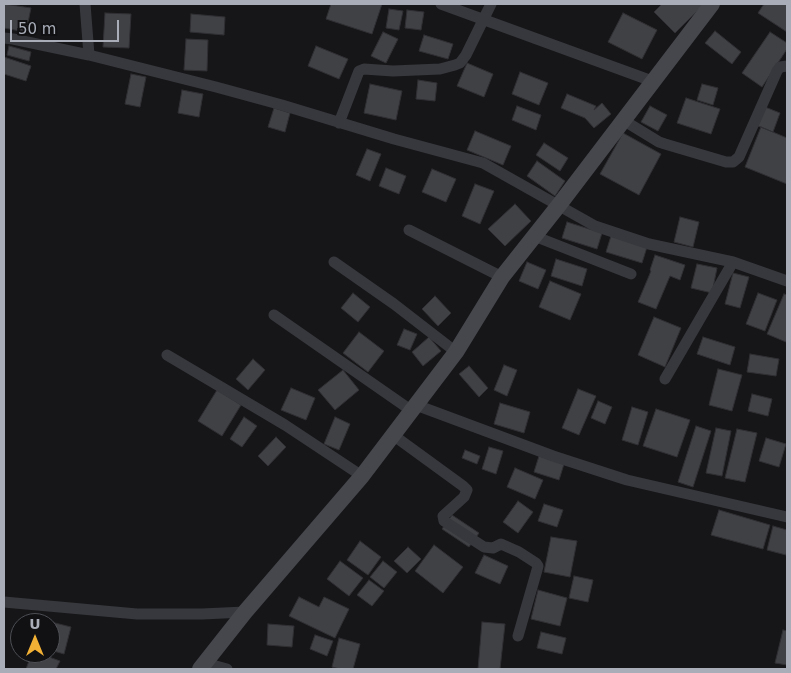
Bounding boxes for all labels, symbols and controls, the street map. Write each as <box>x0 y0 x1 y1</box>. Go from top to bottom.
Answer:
scale bar <box>12 10 121 42</box>
text: 50 m <box>18 20 56 38</box>
north arrow <box>10 613 60 663</box>
text: U <box>29 616 41 632</box>

